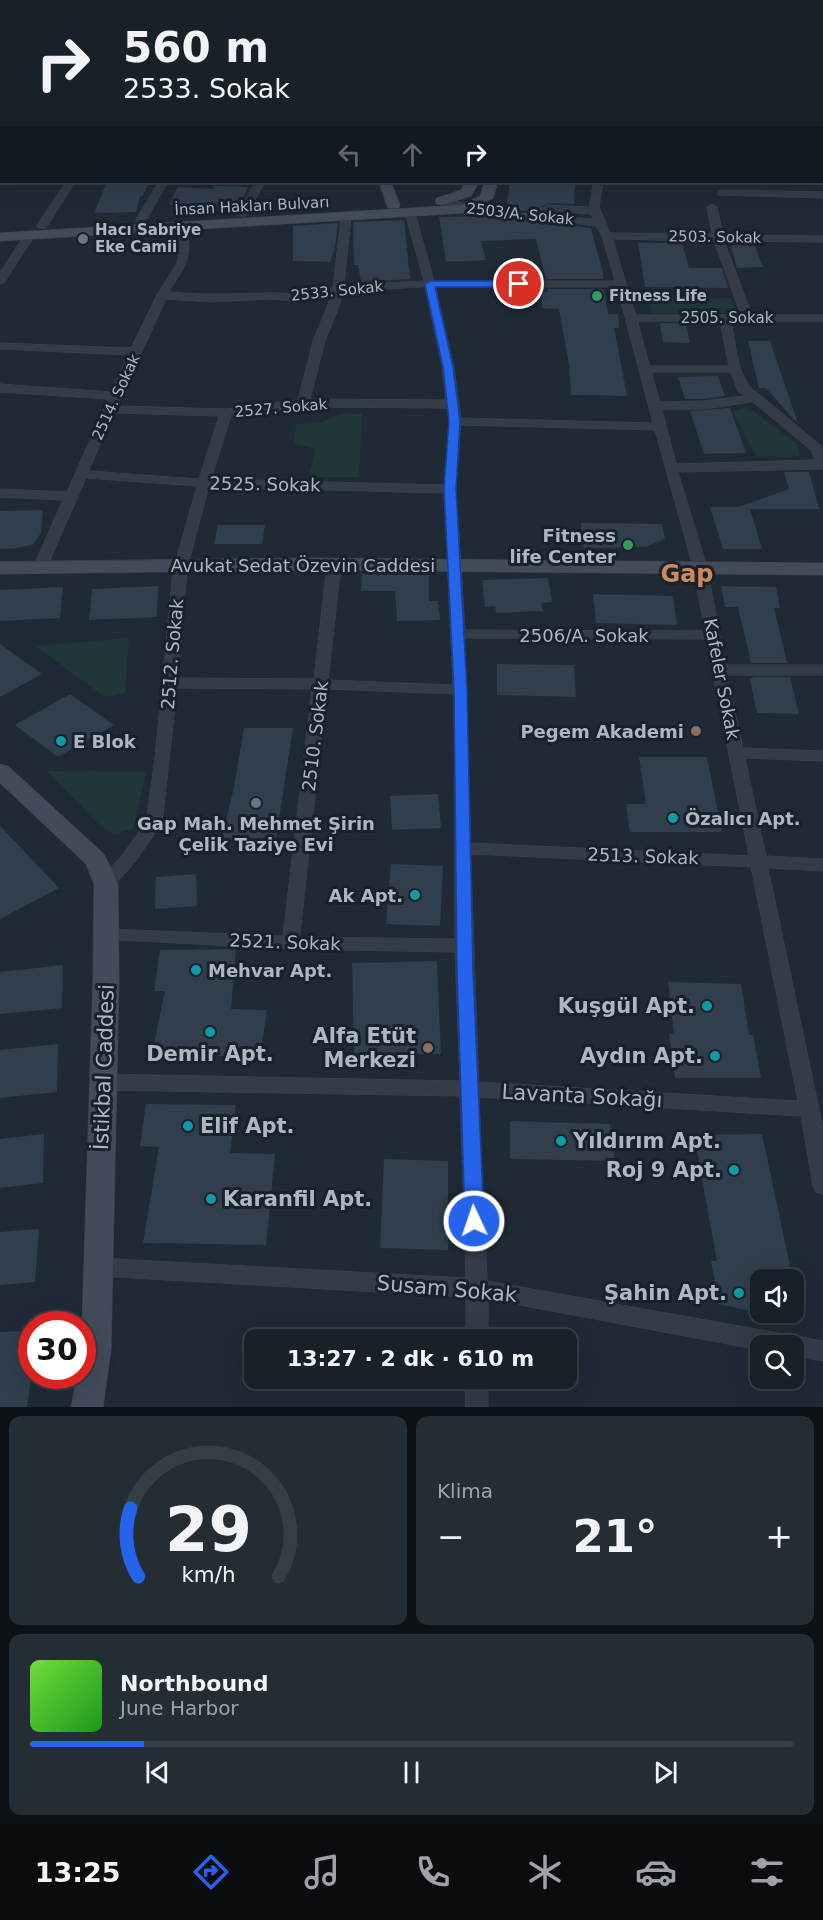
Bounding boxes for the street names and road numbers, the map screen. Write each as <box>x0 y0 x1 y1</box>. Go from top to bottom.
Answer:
street label: İnsan Hakları Bulvarı <box>174 192 330 219</box>
street label: 2503/A. Sokak <box>465 199 575 229</box>
street label: 2503. Sokak <box>668 227 762 247</box>
street label: 2533. Sokak <box>290 277 384 305</box>
street label: 2505. Sokak <box>681 309 774 327</box>
street label: 2514. Sokak <box>88 351 144 443</box>
street label: 2527. Sokak <box>234 395 328 421</box>
street label: 2525. Sokak <box>209 473 321 495</box>
street label: Avukat Sedat Özevin Caddesi <box>171 555 435 576</box>
street label: 2512. Sokak <box>157 597 187 710</box>
street label: Kafeler Sokak <box>700 617 744 742</box>
street label: 2506/A. Sokak <box>519 625 649 646</box>
street label: 2510. Sokak <box>298 679 332 792</box>
street label: 2513. Sokak <box>587 844 700 868</box>
street label: 2521. Sokak <box>229 930 342 954</box>
street label: İstikbal Caddesi <box>88 984 119 1150</box>
street label: Lavanta Sokağı <box>501 1080 663 1112</box>
street label: Susam Sokak <box>376 1271 519 1307</box>

